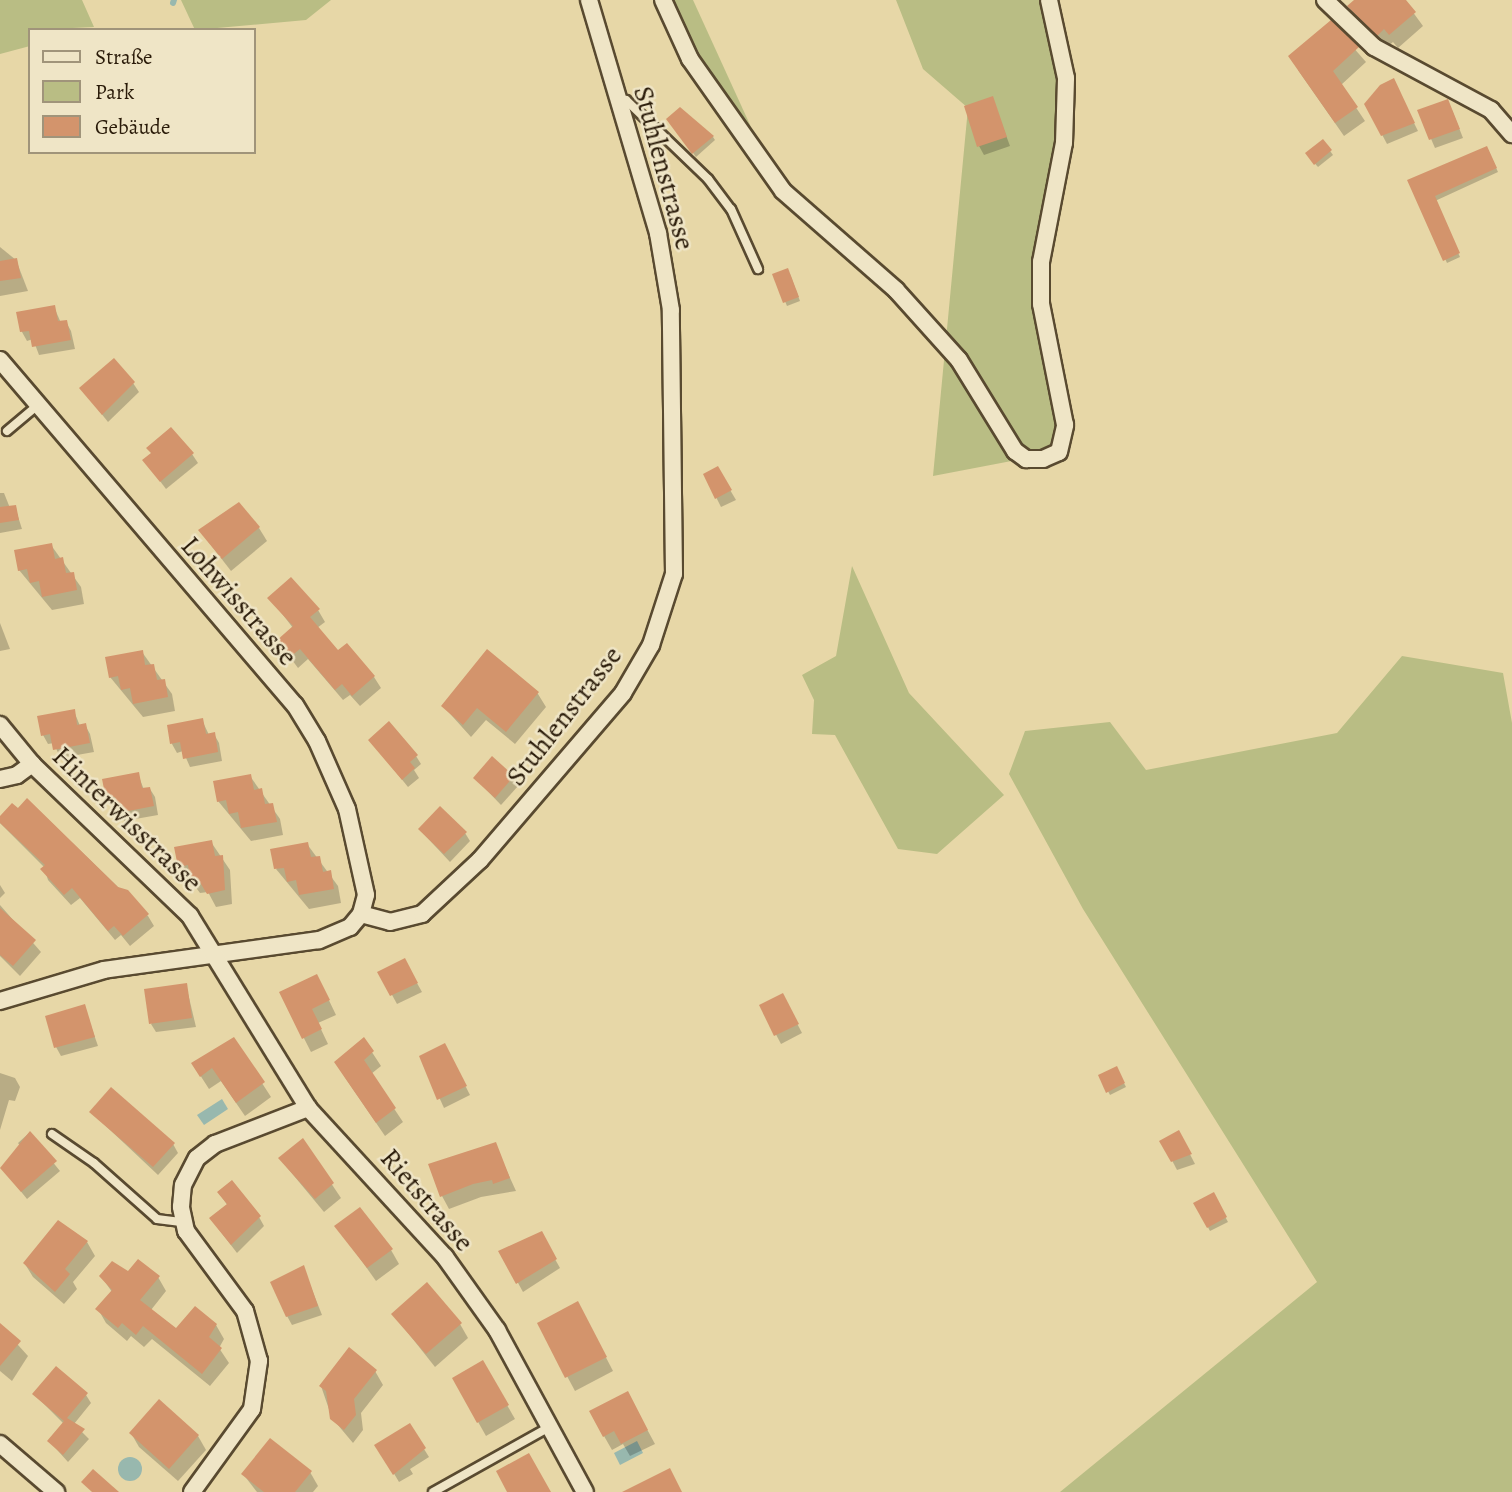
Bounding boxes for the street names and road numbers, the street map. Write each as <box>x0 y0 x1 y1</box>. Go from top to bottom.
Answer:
street label: Stuhlenstrasse <box>626 83 702 253</box>
street label: Lohwisstrasse <box>174 529 304 673</box>
street label: Stuhlenstrasse <box>499 639 629 793</box>
street label: Hinterwisstrasse <box>45 739 209 899</box>
street label: Rietstrasse <box>373 1142 481 1258</box>

